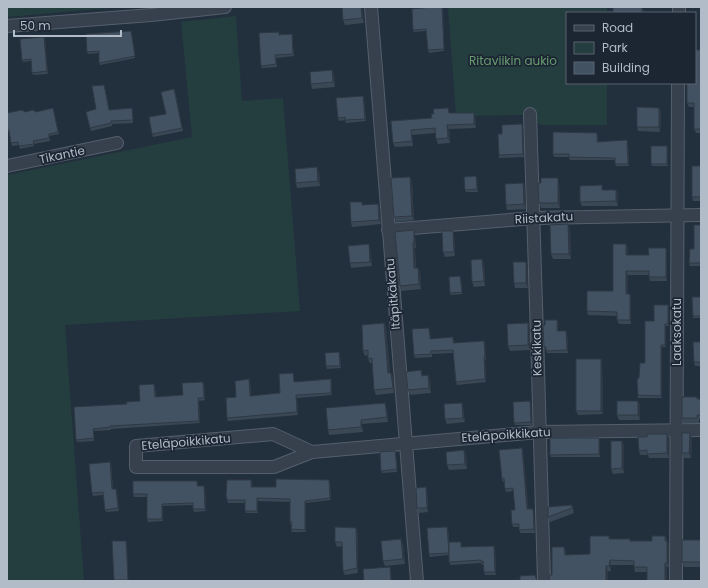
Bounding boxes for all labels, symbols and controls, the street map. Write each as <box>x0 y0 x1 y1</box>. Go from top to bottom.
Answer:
scale bar <box>14 12 121 38</box>
legend <box>566 12 696 84</box>
text: 50 m <box>20 17 51 34</box>
text: Road <box>602 19 633 36</box>
text: Park <box>602 39 629 56</box>
park label: Ritaviikin aukio <box>469 52 557 69</box>
text: Building <box>602 59 650 76</box>
street label: Tikantie <box>38 141 86 168</box>
street label: Riistakatu <box>514 207 574 228</box>
street label: Itäpitkäkatu <box>381 258 404 330</box>
street label: Laaksokatu <box>668 298 685 366</box>
street label: Keskikatu <box>528 320 545 376</box>
street label: Eteläpoikkikatu <box>461 423 551 446</box>
street label: Eteläpoikkikatu <box>141 429 231 454</box>

